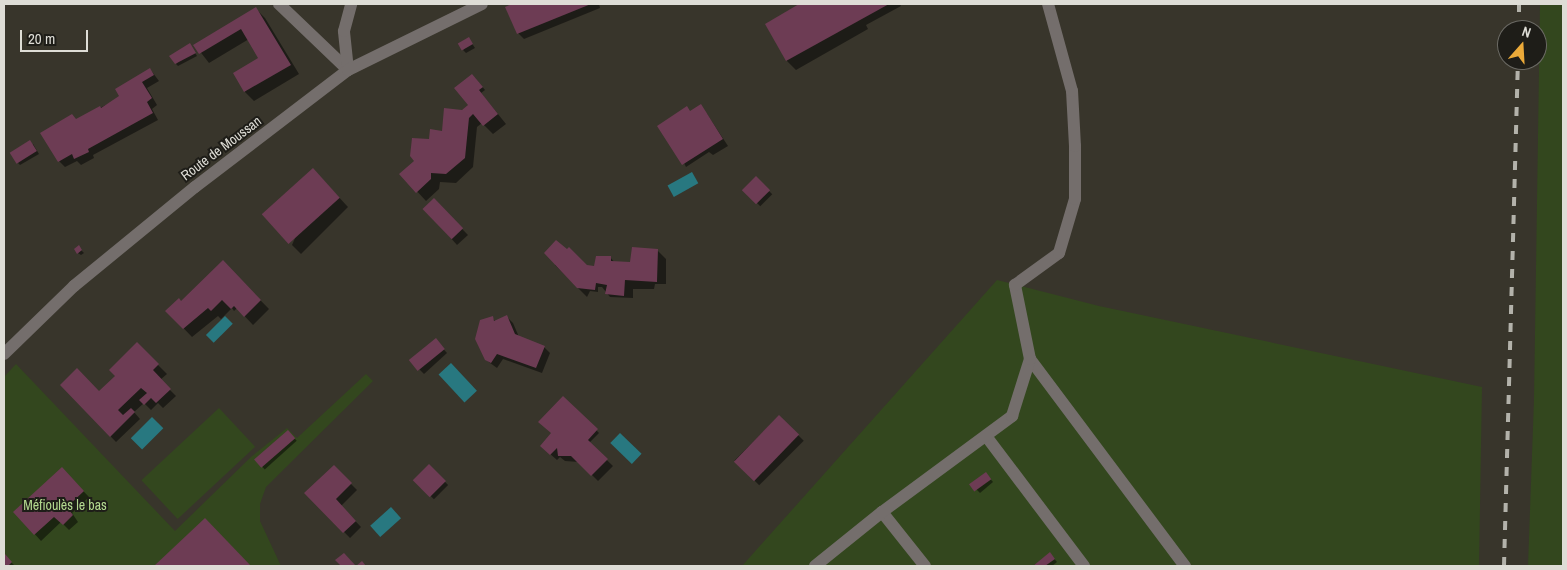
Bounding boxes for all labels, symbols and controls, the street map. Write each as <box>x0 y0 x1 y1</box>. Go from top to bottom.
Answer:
scale bar <box>22 20 90 52</box>
north arrow <box>1497 20 1547 70</box>
text: N <box>1520 22 1533 42</box>
text: 20 m <box>28 28 55 49</box>
street label: Route de Moussan <box>177 112 265 184</box>
park label: Méfioulès le bas <box>23 497 107 513</box>

